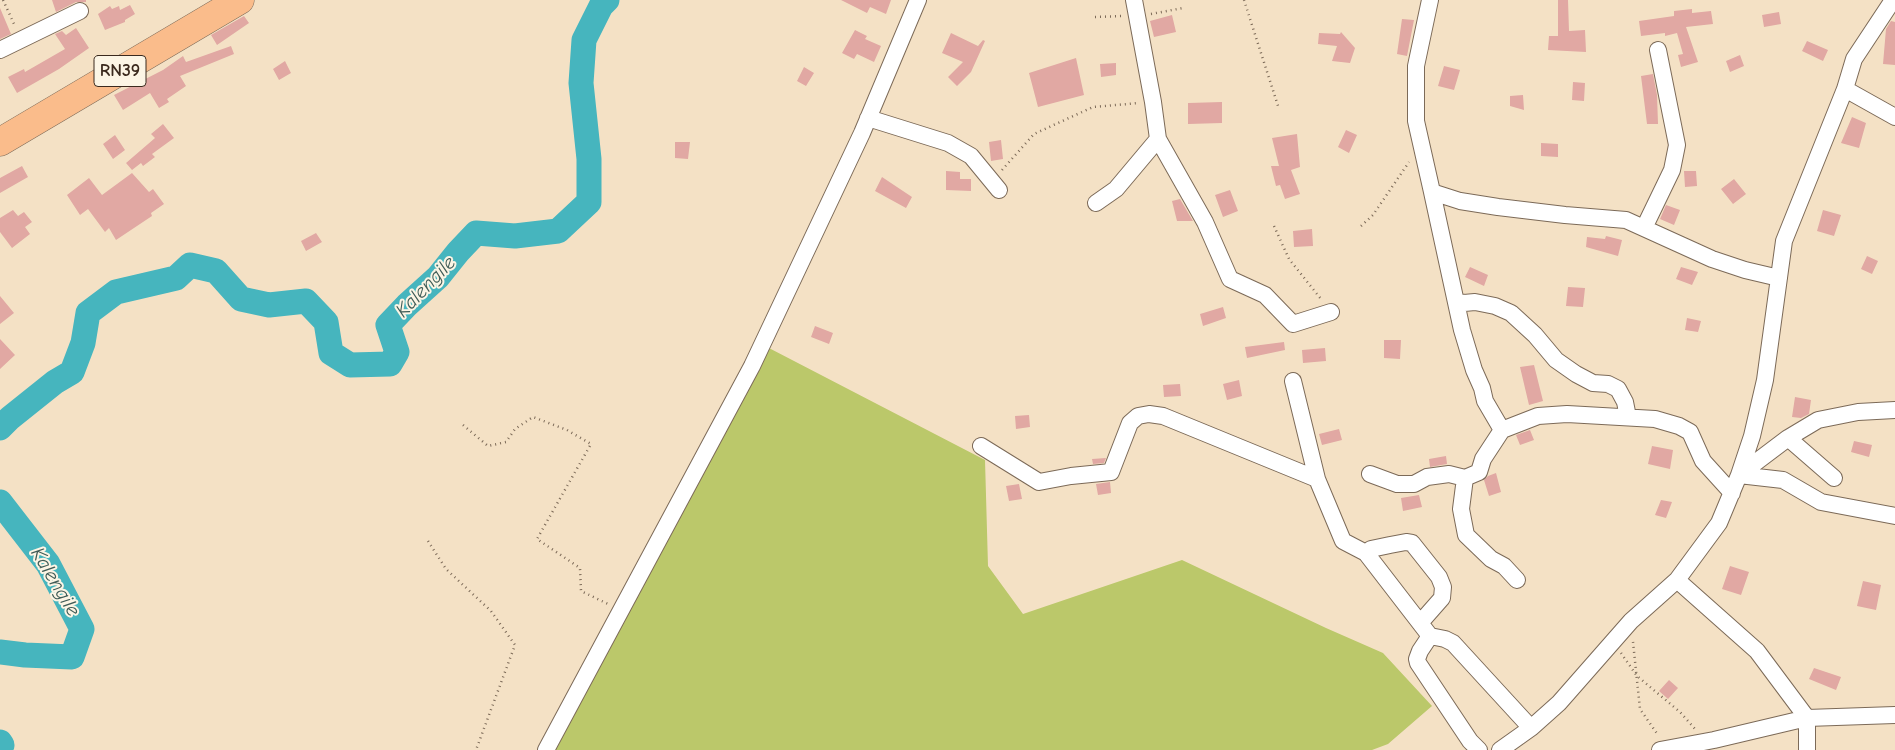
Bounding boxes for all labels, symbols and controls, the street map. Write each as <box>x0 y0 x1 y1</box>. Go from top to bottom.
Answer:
road number: RN39 <box>94 56 146 86</box>
water label: Kalengile <box>391 251 461 323</box>
water label: Kalengile <box>25 543 85 621</box>

